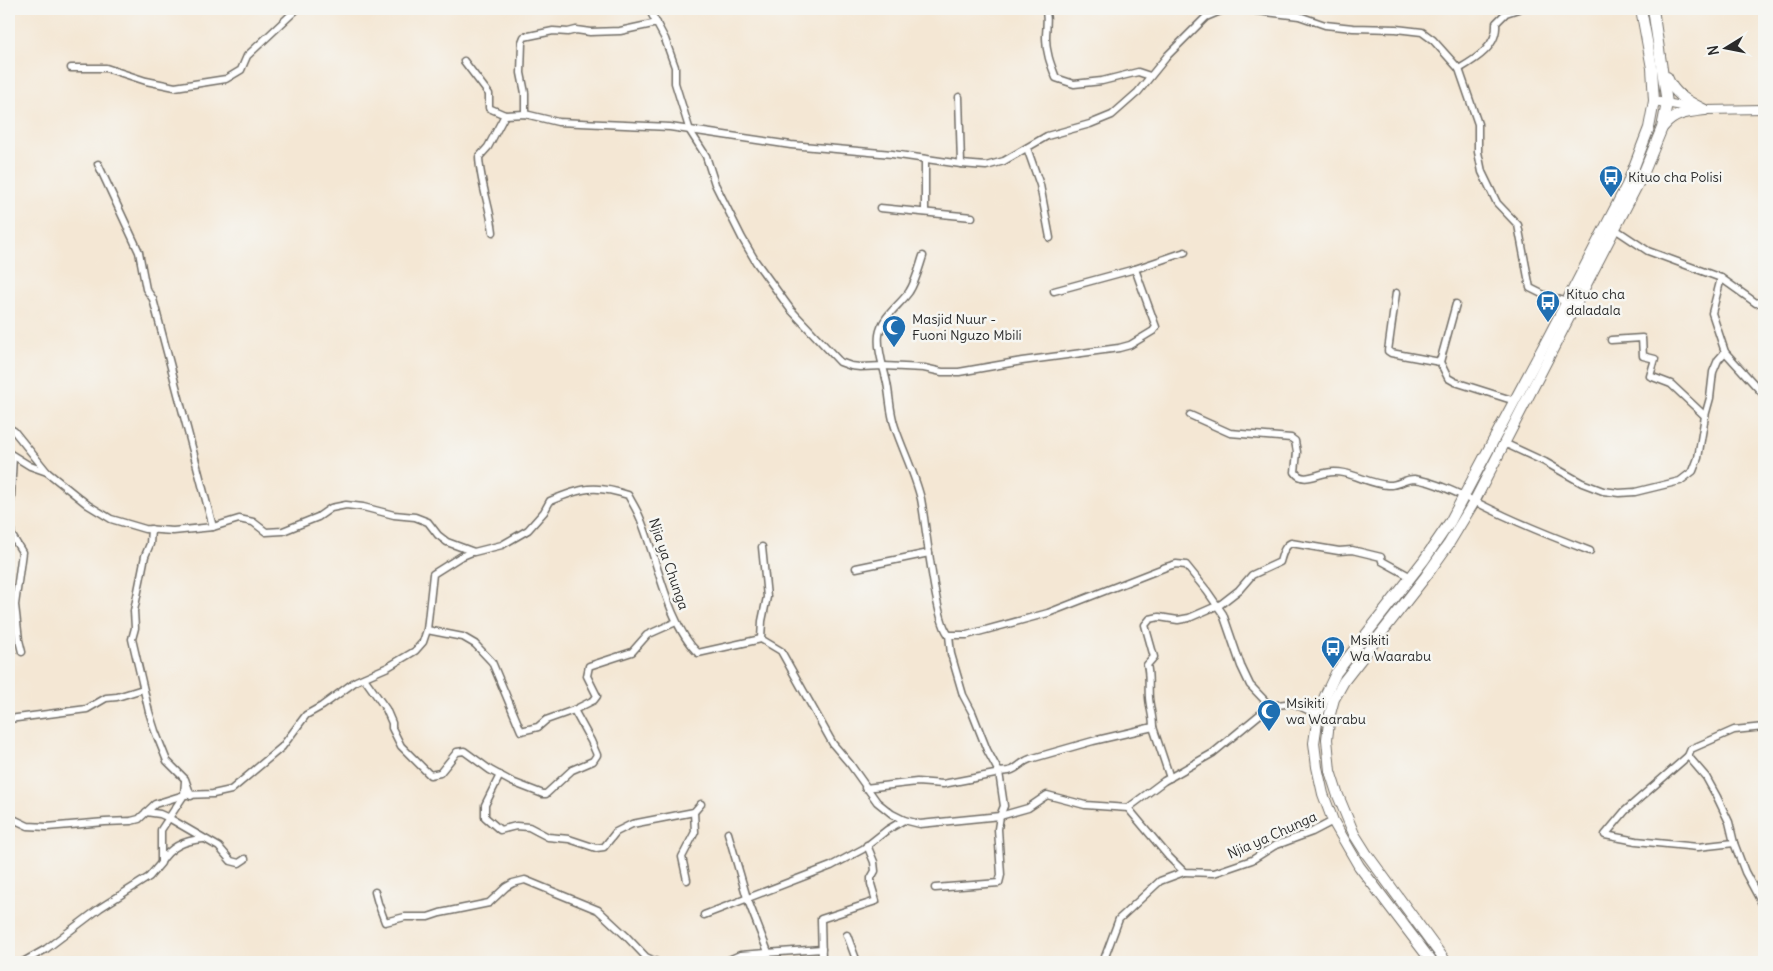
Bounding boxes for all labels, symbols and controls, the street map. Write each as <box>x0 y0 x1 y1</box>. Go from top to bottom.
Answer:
north arrow <box>1700 22 1750 72</box>
text: N <box>1703 44 1723 57</box>
bus stop icon: Kituo cha Polisi <box>1598 164 1624 198</box>
place label: Kituo cha Polisi <box>1628 168 1722 186</box>
place label: Kituo cha daladala <box>1566 285 1625 319</box>
bus stop icon: Kituo cha daladala <box>1535 289 1561 323</box>
place label: Masjid Nuur - Fuoni Nguzo Mbili <box>912 310 1022 344</box>
mosque icon: Masjid Nuur - Fuoni Nguzo Mbili <box>881 314 907 348</box>
street label: Njia ya Chunga <box>645 516 693 612</box>
place label: Msikiti Wa Waarabu <box>1350 631 1431 665</box>
bus stop icon: Msikiti Wa Waarabu <box>1320 635 1346 669</box>
place label: Msikiti wa Waarabu <box>1286 694 1366 728</box>
mosque icon: Msikiti wa Waarabu <box>1256 698 1282 732</box>
street label: Njia ya Chunga <box>1225 807 1319 863</box>

